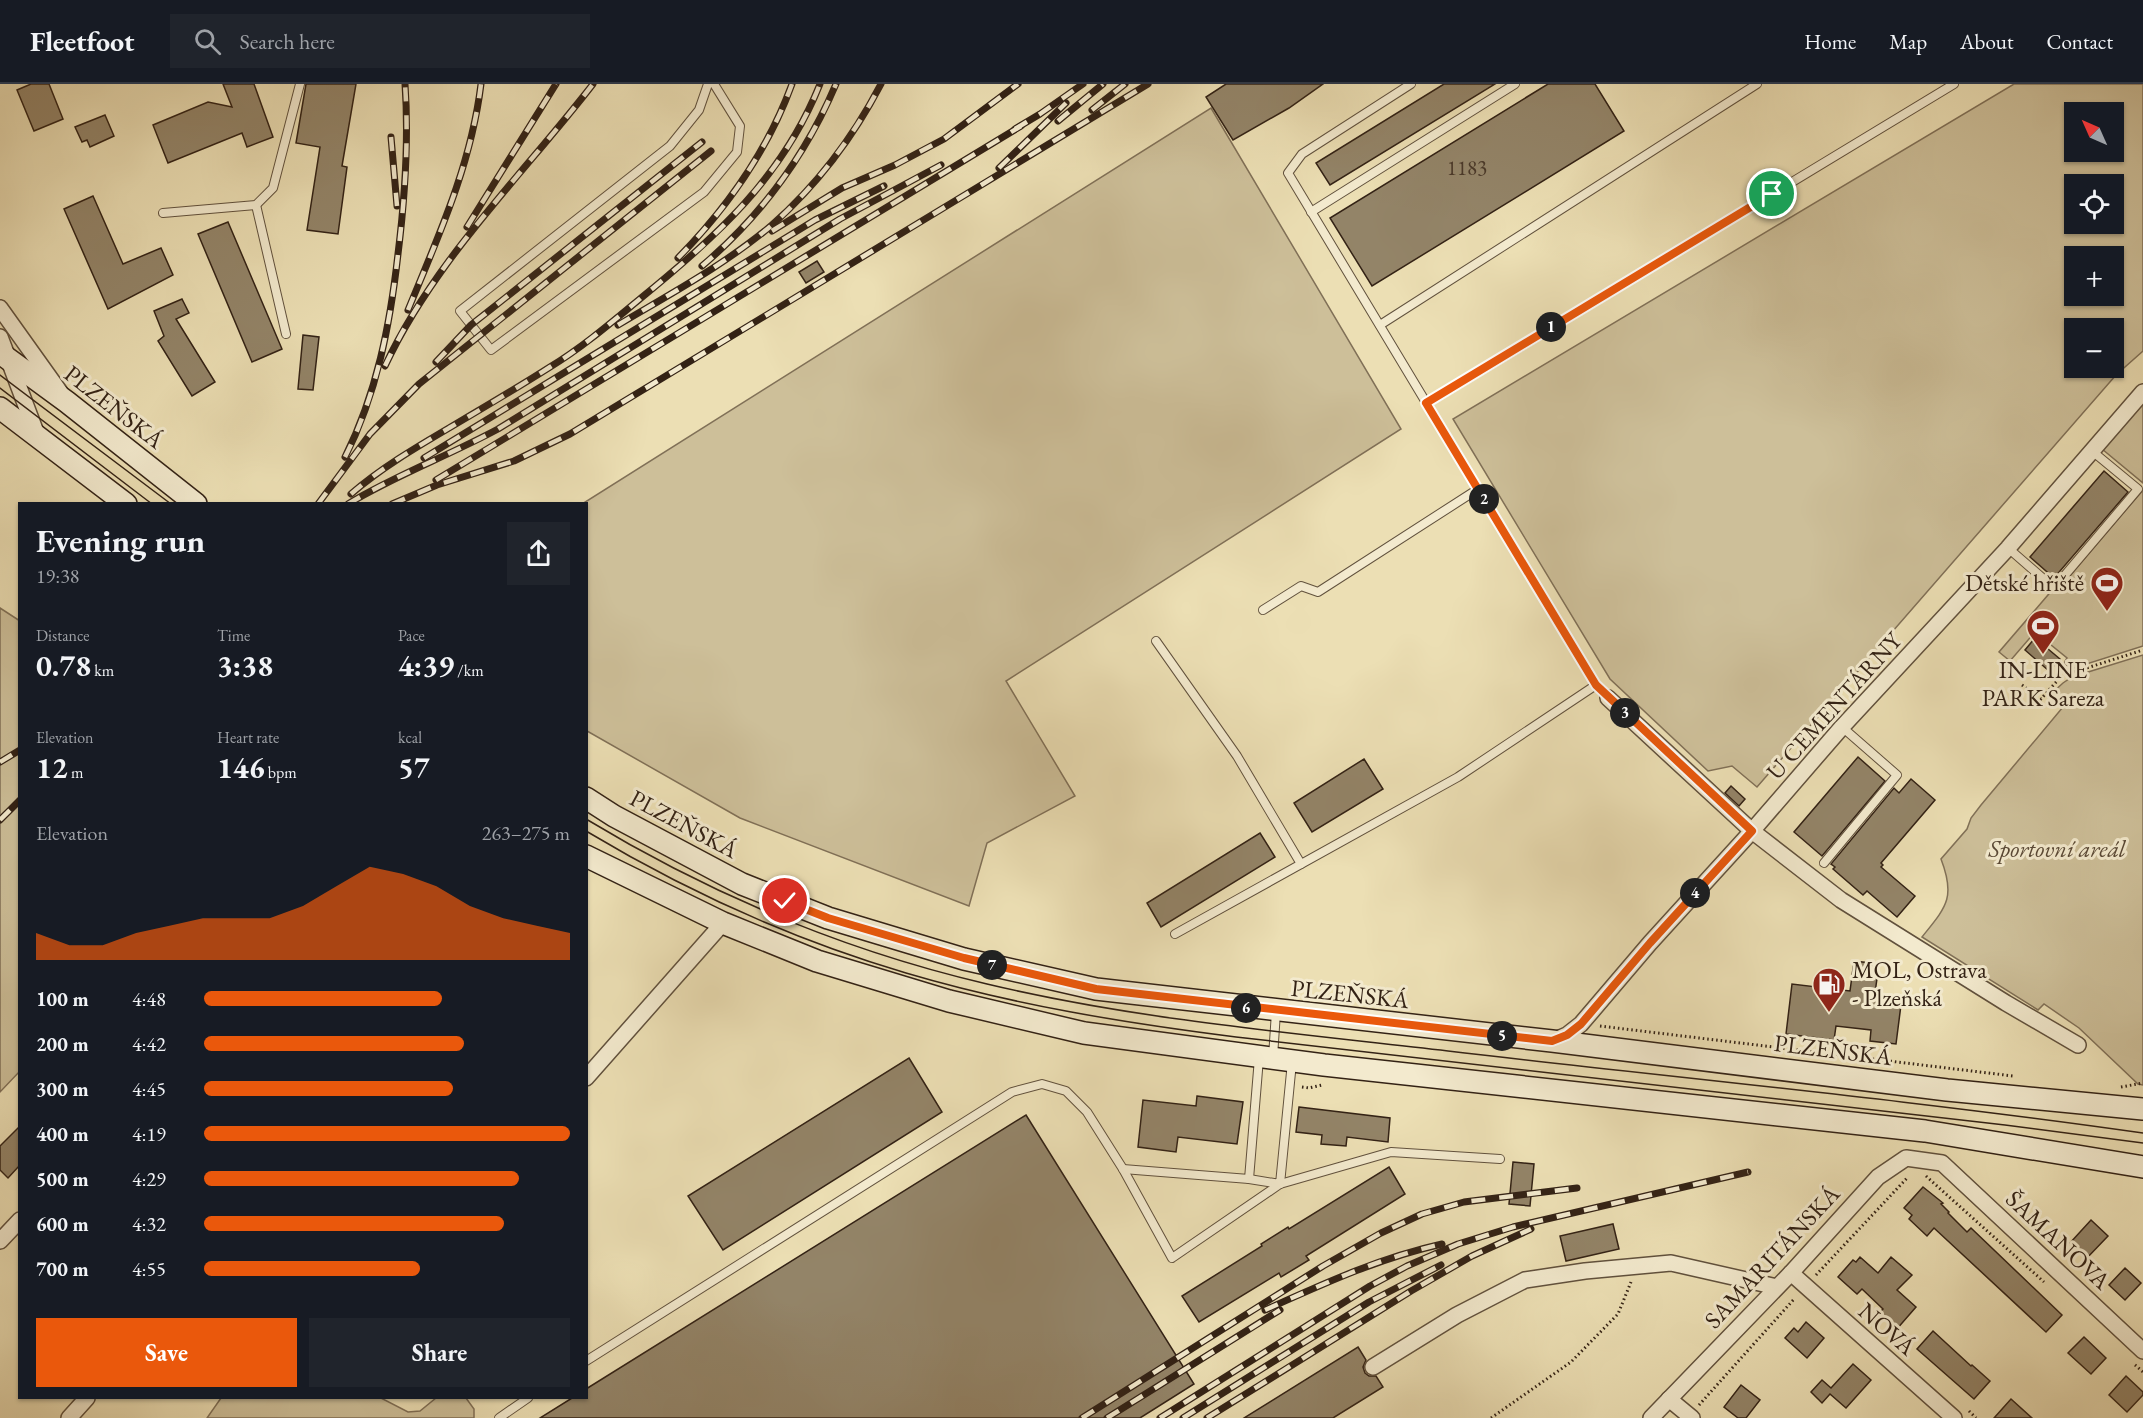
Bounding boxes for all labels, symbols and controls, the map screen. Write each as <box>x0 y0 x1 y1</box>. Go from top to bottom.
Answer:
search box <box>170 14 590 68</box>
text: Fleetfoot <box>30 23 134 59</box>
icon: search <box>191 25 224 58</box>
text: Search here <box>239 27 335 56</box>
text: Home <box>1804 28 1856 55</box>
text: Map <box>1889 28 1927 55</box>
text: About <box>1960 28 2013 55</box>
text: Contact <box>2046 28 2113 55</box>
north arrow <box>2064 102 2124 162</box>
map controls <box>2064 102 2124 378</box>
house number: 1183 <box>1447 154 1487 181</box>
pin <box>1746 168 1797 219</box>
button: locate <box>2064 174 2124 234</box>
icon: arrive <box>1755 177 1788 210</box>
button: + <box>2064 246 2124 306</box>
pin: 1 <box>1536 312 1566 342</box>
text: 1 <box>1547 316 1555 337</box>
button: − <box>2064 318 2124 378</box>
street label: PLZEŇSKÁ <box>58 358 171 456</box>
pin: 2 <box>1469 484 1499 514</box>
text: 2 <box>1480 488 1488 509</box>
text: Evening run <box>36 519 205 562</box>
button: share <box>507 522 570 585</box>
text: 19:38 <box>36 563 79 589</box>
sports icon: Dětské hřiště <box>2089 565 2125 612</box>
place label: Dětské hřiště <box>1965 567 2084 598</box>
sports icon: IN-LINE PARK Sareza <box>2025 608 2061 655</box>
text: Distance <box>36 625 89 646</box>
text: Time <box>217 625 250 646</box>
text: Pace <box>398 625 425 646</box>
street label: U CEMENTÁRNY <box>1759 625 1909 786</box>
text: 0.78 <box>36 646 91 685</box>
text: 3:38 <box>217 646 273 685</box>
text: 4:39 <box>398 646 454 685</box>
place label: IN-LINE PARK Sareza <box>1982 654 2105 713</box>
text: km <box>91 660 114 681</box>
text: /km <box>454 660 484 681</box>
pin: 3 <box>1610 698 1640 728</box>
text: 3 <box>1621 702 1629 723</box>
text: Elevation <box>36 727 94 748</box>
text: Heart rate <box>217 727 279 748</box>
text: kcal <box>398 727 422 748</box>
text: 12 <box>36 748 68 787</box>
text: 146 <box>217 748 265 787</box>
text: 57 <box>398 748 430 787</box>
text: m <box>68 762 83 783</box>
text: bpm <box>265 762 297 783</box>
street label: PLZEŇSKÁ <box>625 782 744 865</box>
text: Elevation <box>36 820 108 846</box>
text: 263–275 m <box>482 820 570 846</box>
park label: Sportovní areál <box>1987 833 2127 864</box>
pin <box>759 875 810 926</box>
pin: 4 <box>1680 878 1710 908</box>
text: 4 <box>1691 882 1699 903</box>
icon: check <box>768 884 801 917</box>
pin: 7 <box>977 950 1007 980</box>
text: 7 <box>988 954 996 975</box>
place label: MOL, Ostrava - Plzeňská <box>1852 954 1987 1013</box>
fuel station icon: MOL, Ostrava - Plzeňská <box>1811 966 1847 1013</box>
street label: PLZEŇSKÁ <box>1290 972 1411 1015</box>
text: 100 m <box>36 986 89 1012</box>
text: 4:48 <box>132 986 166 1012</box>
pin: 6 <box>1231 993 1261 1023</box>
text: 6 <box>1242 997 1250 1018</box>
pin: 5 <box>1487 1021 1517 1051</box>
text: 5 <box>1498 1025 1506 1046</box>
street label: PLZEŇSKÁ <box>1772 1027 1894 1072</box>
text: 200 m <box>36 1031 89 1057</box>
text: 4:42 <box>132 1031 166 1057</box>
text: 300 m <box>36 1076 89 1102</box>
text: 4:45 <box>132 1076 166 1102</box>
text: 400 m <box>36 1121 89 1147</box>
text: 4:19 <box>132 1121 166 1147</box>
text: 500 m <box>36 1166 89 1192</box>
text: 4:29 <box>132 1166 166 1192</box>
street label: SAMARITÁNSKÁ <box>1697 1178 1846 1335</box>
street label: ŠAMANOVA <box>1999 1183 2117 1296</box>
text: 600 m <box>36 1211 89 1237</box>
text: 4:32 <box>132 1211 166 1237</box>
text: 700 m <box>36 1256 89 1282</box>
text: 4:55 <box>132 1256 166 1282</box>
street label: NOVÁ <box>1852 1295 1923 1362</box>
button: Save <box>36 1318 297 1387</box>
button: Share <box>309 1318 570 1387</box>

